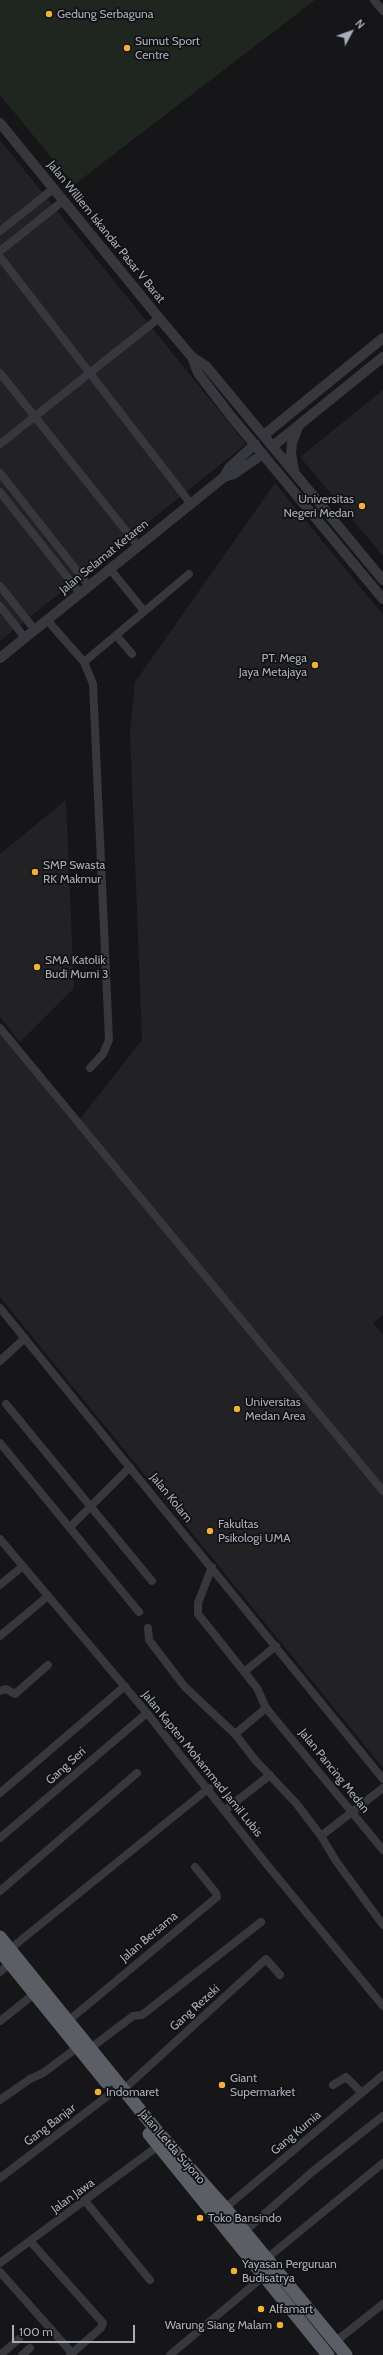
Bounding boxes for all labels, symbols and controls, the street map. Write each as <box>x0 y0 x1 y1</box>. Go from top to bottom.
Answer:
place label: Gedung Serbaguna <box>57 7 154 21</box>
marker: Gedung Serbaguna <box>44 9 54 19</box>
north arrow <box>331 12 371 52</box>
text: N <box>352 17 368 32</box>
place label: Sumut Sport Centre <box>135 34 200 62</box>
marker: Sumut Sport Centre <box>122 43 132 53</box>
street label: Jalan Williem Iskandar Pasar V Barat <box>44 158 168 306</box>
place label: Universitas Negeri Medan <box>284 492 354 520</box>
marker: Universitas Negeri Medan <box>357 501 367 511</box>
street label: Jalan Selamat Ketaren <box>57 517 151 597</box>
place label: PT. Mega Jaya Metajaya <box>239 651 307 679</box>
marker: PT. Mega Jaya Metajaya <box>310 660 320 670</box>
place label: SMP Swasta RK Makmur <box>43 858 105 886</box>
marker: SMP Swasta RK Makmur <box>30 867 40 877</box>
place label: SMA Katolik Budi Murni 3 <box>45 953 108 981</box>
marker: SMA Katolik Budi Murni 3 <box>32 962 42 972</box>
place label: Universitas Medan Area <box>245 1395 306 1423</box>
marker: Universitas Medan Area <box>232 1404 242 1414</box>
street label: Jalan Kolam <box>147 1471 195 1525</box>
place label: Fakultas Psikologi UMA <box>218 1517 291 1545</box>
marker: Fakultas Psikologi UMA <box>205 1526 215 1536</box>
street label: Jalan Kapten Mohammad Jamil Lubis <box>139 1688 265 1840</box>
street label: Jalan Pancing Medan <box>296 1726 372 1816</box>
street label: Gang Seri <box>43 1744 89 1788</box>
street label: Jalan Bersama <box>117 1909 181 1965</box>
street label: Gang Rezeki <box>167 1982 223 2034</box>
place label: Giant Supermarket <box>230 2071 295 2099</box>
marker: Giant Supermarket <box>217 2080 227 2090</box>
place label: Indomaret <box>106 2085 159 2099</box>
marker: Indomaret <box>93 2087 103 2097</box>
street label: Gang Banjar <box>21 2101 79 2149</box>
street label: Jalan Letda Sujono <box>136 2107 208 2187</box>
street label: Gang Kurnia <box>268 2108 324 2158</box>
street label: Jalan Jawa <box>49 2176 97 2216</box>
place label: Toko Bansindo <box>208 2211 282 2225</box>
marker: Toko Bansindo <box>195 2213 205 2223</box>
place label: Yayasan Perguruan Budisatrya <box>242 2257 337 2285</box>
marker: Yayasan Perguruan Budisatrya <box>229 2266 239 2276</box>
place label: Alfamart <box>269 2302 313 2316</box>
marker: Alfamart <box>256 2304 266 2314</box>
scale bar <box>14 2317 137 2343</box>
place label: Warung Siang Malam <box>165 2318 272 2332</box>
marker: Warung Siang Malam <box>275 2320 285 2330</box>
text: 100 m <box>19 2324 53 2339</box>

